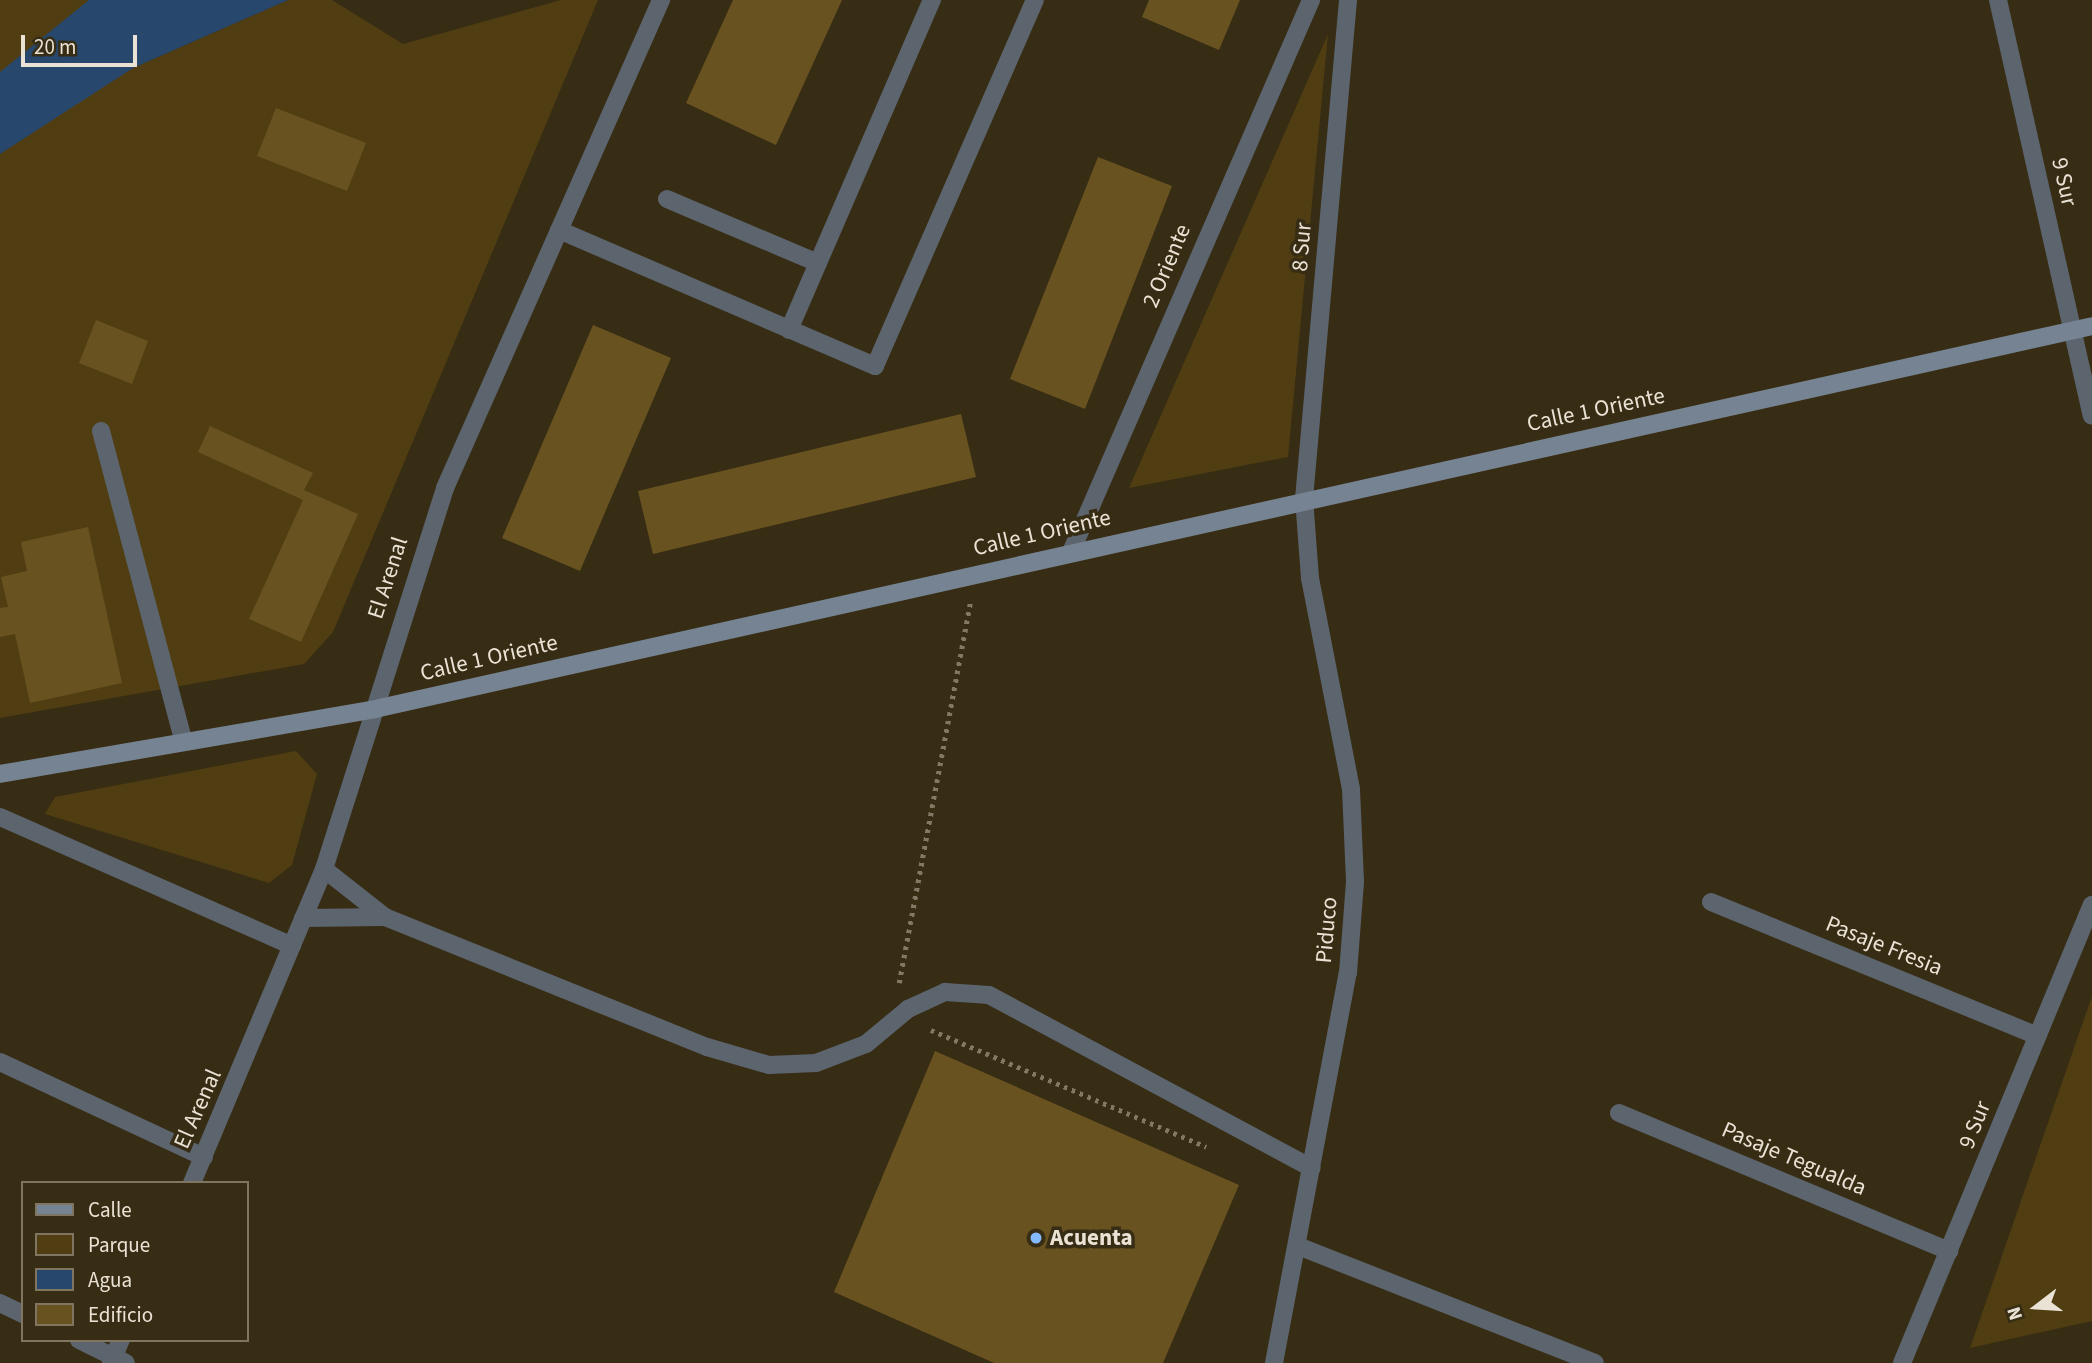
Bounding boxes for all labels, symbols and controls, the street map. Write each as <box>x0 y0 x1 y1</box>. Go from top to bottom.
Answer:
scale bar <box>24 21 140 65</box>
text: 20 m <box>34 32 76 62</box>
street label: 9 Sur <box>2045 155 2083 209</box>
street label: 2 Oriente <box>1137 220 1197 312</box>
street label: 8 Sur <box>1286 221 1318 273</box>
street label: Calle 1 Oriente <box>1525 382 1667 438</box>
street label: Calle 1 Oriente <box>971 504 1113 562</box>
street label: El Arenal <box>362 534 414 622</box>
street label: Calle 1 Oriente <box>418 629 560 687</box>
street label: Piduco <box>1310 896 1344 964</box>
street label: Pasaje Fresia <box>1822 910 1946 982</box>
street label: El Arenal <box>168 1065 228 1153</box>
street label: 9 Sur <box>1953 1097 1997 1153</box>
street label: Pasaje Tegualda <box>1718 1116 1870 1202</box>
legend <box>21 1181 248 1342</box>
text: Calle <box>88 1195 132 1225</box>
place label: Acuenta <box>1050 1224 1133 1252</box>
text: Parque <box>88 1230 150 1260</box>
marker: Acuenta <box>1028 1230 1044 1246</box>
text: Agua <box>88 1265 132 1295</box>
north arrow <box>2001 1272 2071 1342</box>
text: Edificio <box>88 1300 153 1330</box>
text: N <box>2001 1303 2030 1323</box>

